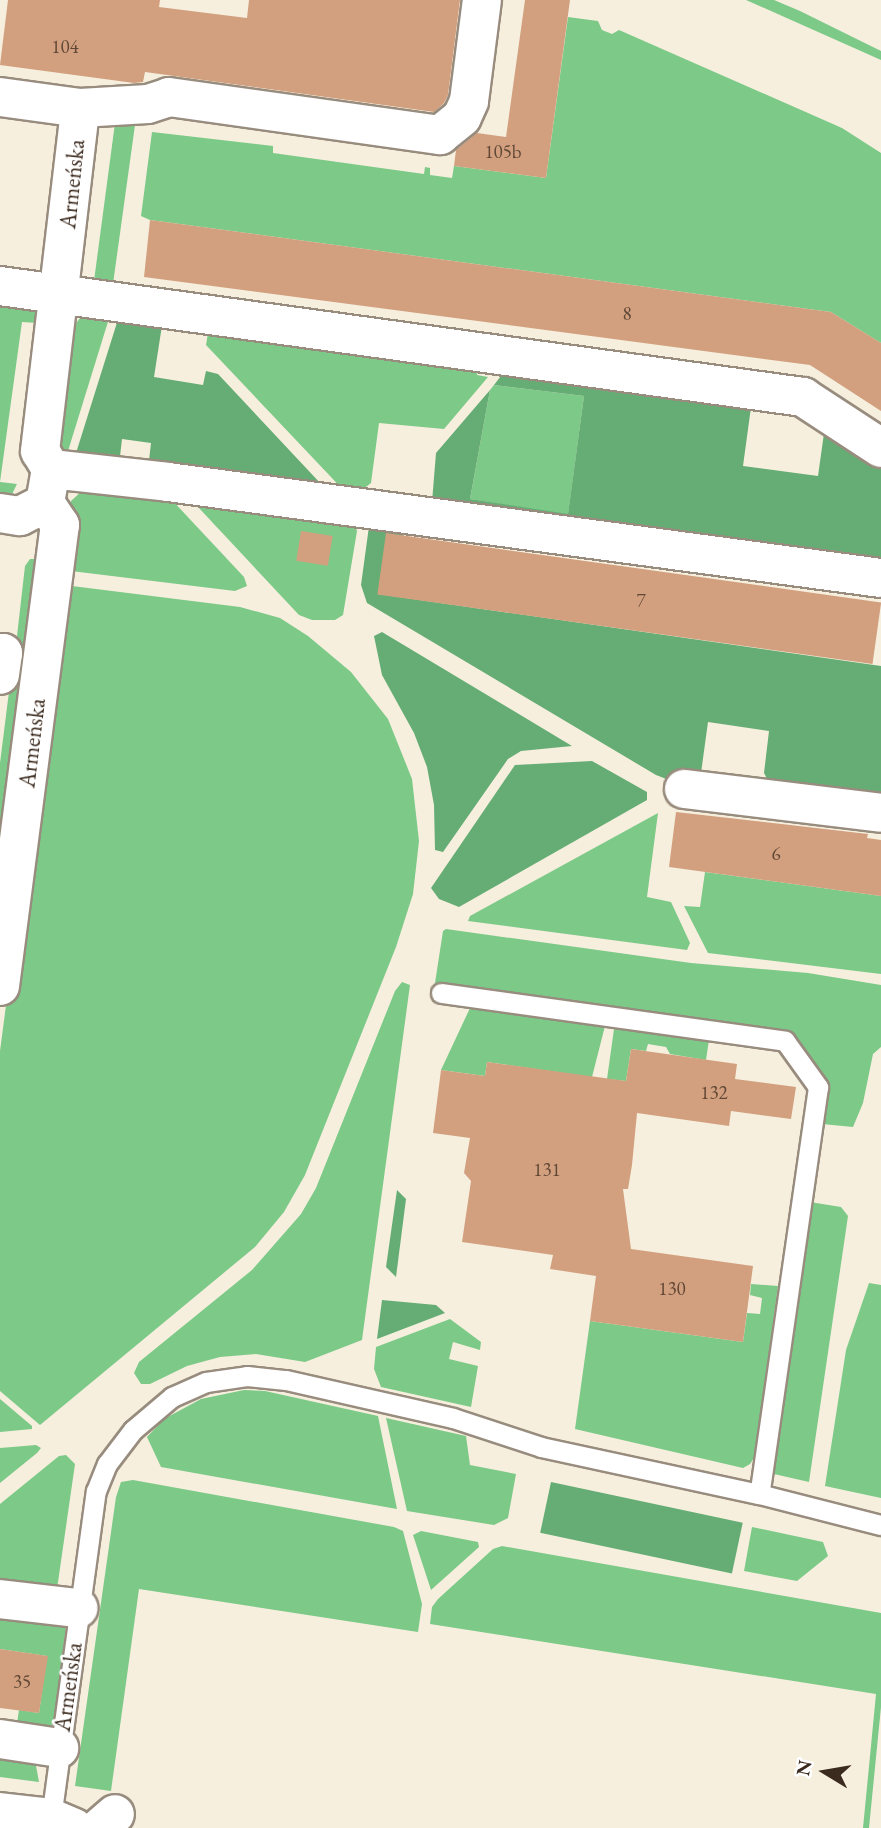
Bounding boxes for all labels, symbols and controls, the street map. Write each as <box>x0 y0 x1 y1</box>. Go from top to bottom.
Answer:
house number: 104 <box>51 36 79 58</box>
street label: Armeńska <box>54 138 90 230</box>
house number: 105b <box>484 141 522 163</box>
house number: 8 <box>622 303 632 325</box>
house number: 7 <box>636 590 646 612</box>
street label: Armeńska <box>13 697 51 789</box>
house number: 6 <box>771 843 781 865</box>
house number: 132 <box>700 1082 728 1104</box>
house number: 131 <box>533 1159 561 1181</box>
house number: 130 <box>658 1278 686 1300</box>
street label: Armeńska <box>48 1641 88 1733</box>
house number: 35 <box>13 1671 31 1693</box>
north arrow <box>790 1737 860 1807</box>
text: N <box>790 1758 818 1778</box>

